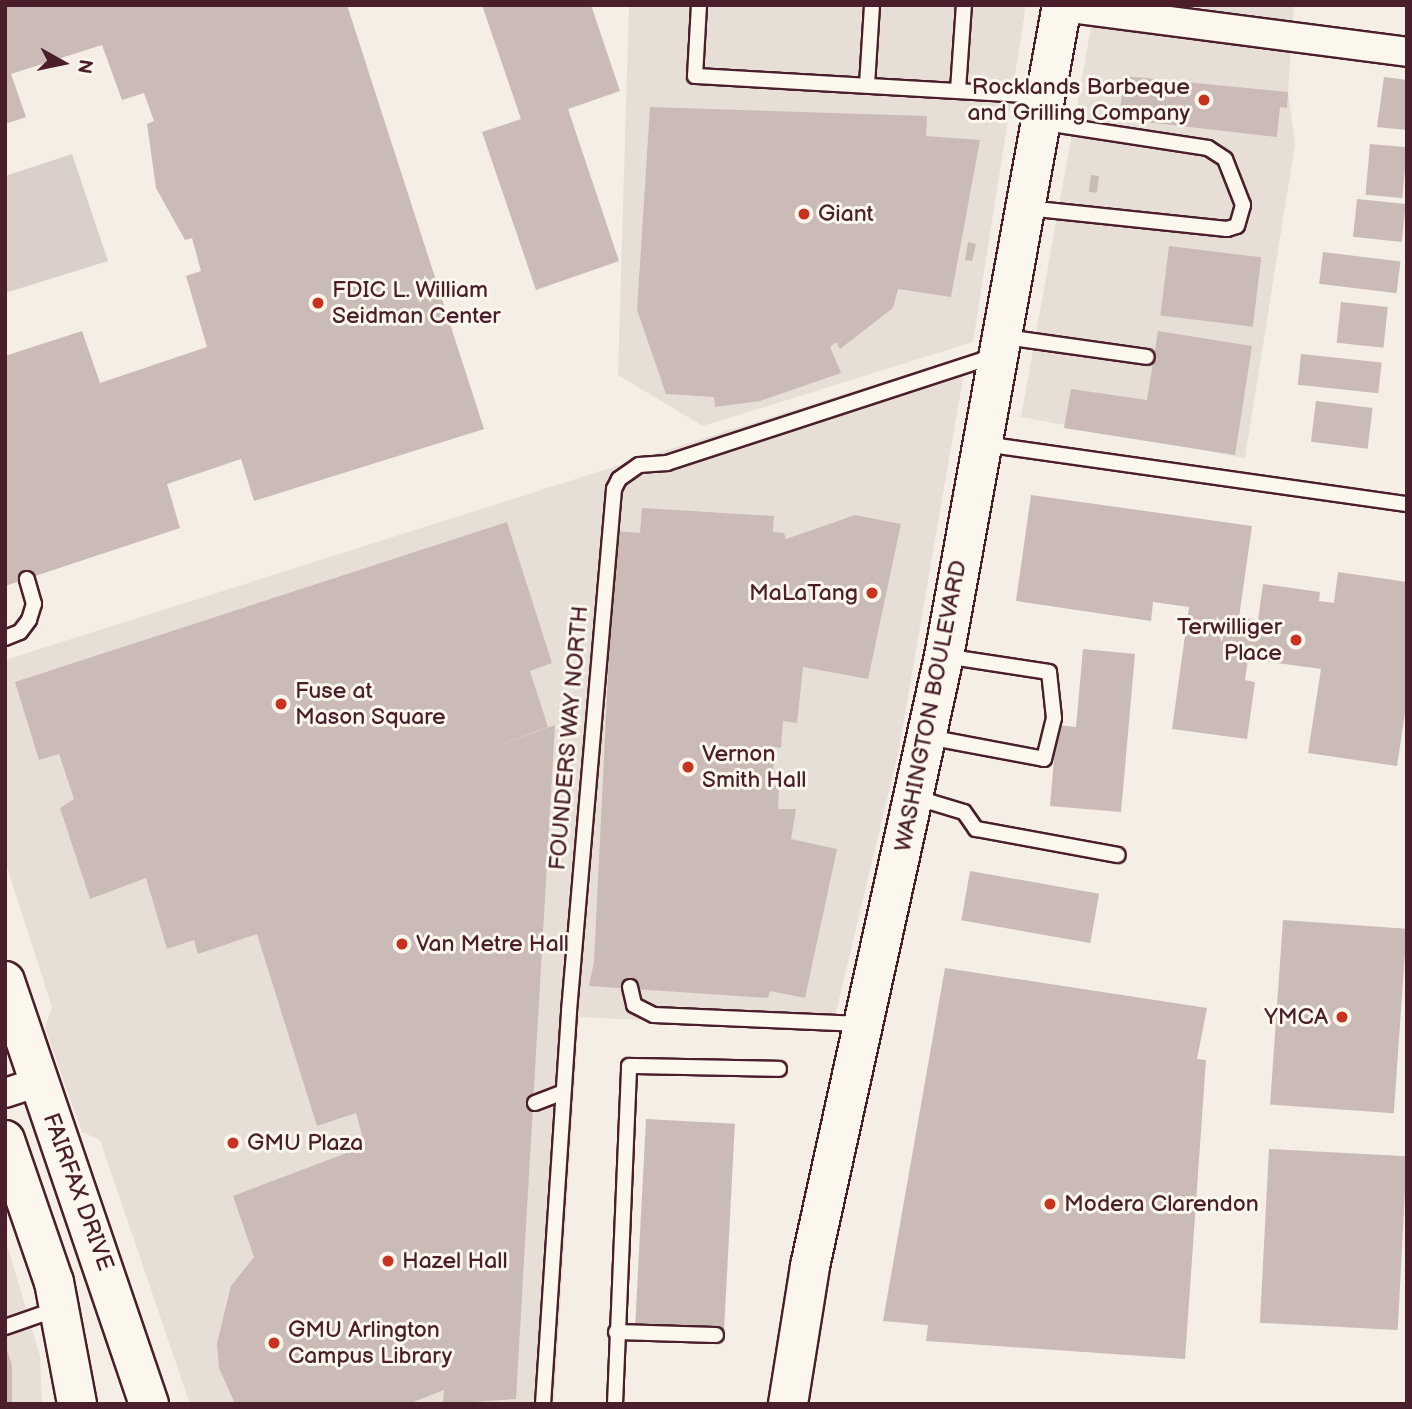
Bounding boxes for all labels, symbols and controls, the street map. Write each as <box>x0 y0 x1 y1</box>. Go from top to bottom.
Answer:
north arrow <box>28 28 98 98</box>
text: N <box>72 58 97 75</box>
place label: Rocklands Barbeque and Grilling Company <box>967 73 1190 127</box>
marker: Rocklands Barbeque and Grilling Company <box>1196 92 1212 108</box>
place label: Giant <box>818 200 874 228</box>
marker: Giant <box>796 206 812 222</box>
place label: FDIC L. William Seidman Center <box>332 276 501 330</box>
marker: FDIC L. William Seidman Center <box>310 295 326 311</box>
street label: WASHINGTON BOULEVARD <box>889 558 973 854</box>
place label: MaLaTang <box>749 579 858 607</box>
marker: MaLaTang <box>864 585 880 601</box>
street label: FOUNDERS WAY NORTH <box>544 604 594 872</box>
place label: Terwilliger Place <box>1177 613 1282 667</box>
marker: Terwilliger Place <box>1288 632 1304 648</box>
place label: Fuse at Mason Square <box>295 677 446 731</box>
marker: Fuse at Mason Square <box>273 696 289 712</box>
place label: Vernon Smith Hall <box>702 740 806 794</box>
marker: Vernon Smith Hall <box>680 759 696 775</box>
place label: Van Metre Hall <box>416 930 569 958</box>
marker: Van Metre Hall <box>394 936 410 952</box>
place label: YMCA <box>1264 1003 1328 1031</box>
marker: YMCA <box>1334 1009 1350 1025</box>
street label: FAIRFAX DRIVE <box>37 1109 119 1275</box>
place label: GMU Plaza <box>247 1129 363 1157</box>
marker: GMU Plaza <box>225 1135 241 1151</box>
place label: Modera Clarendon <box>1064 1190 1259 1218</box>
marker: Modera Clarendon <box>1042 1196 1058 1212</box>
place label: Hazel Hall <box>402 1247 508 1275</box>
marker: Hazel Hall <box>380 1253 396 1269</box>
place label: GMU Arlington Campus Library <box>288 1316 452 1370</box>
marker: GMU Arlington Campus Library <box>266 1335 282 1351</box>

